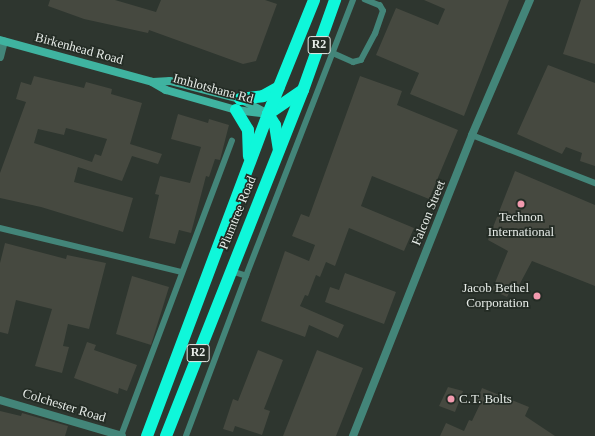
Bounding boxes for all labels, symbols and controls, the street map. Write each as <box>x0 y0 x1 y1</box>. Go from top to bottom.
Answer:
street label: Birkenhead Road <box>33 30 125 68</box>
road number: R2 <box>307 35 331 55</box>
street label: Imhlotshana Rd <box>171 71 255 107</box>
street label: Plumtree Road <box>216 174 260 252</box>
street label: Falcon Street <box>409 178 449 248</box>
marker: Technon International <box>516 199 526 209</box>
place label: Technon International <box>488 210 554 241</box>
place label: Jacob Bethel Corporation <box>462 281 529 312</box>
marker: Jacob Bethel Corporation <box>532 291 542 301</box>
road number: R2 <box>186 343 210 363</box>
street label: Colchester Road <box>20 386 108 426</box>
place label: C.T. Bolts <box>459 391 512 407</box>
marker: C.T. Bolts <box>446 394 456 404</box>

